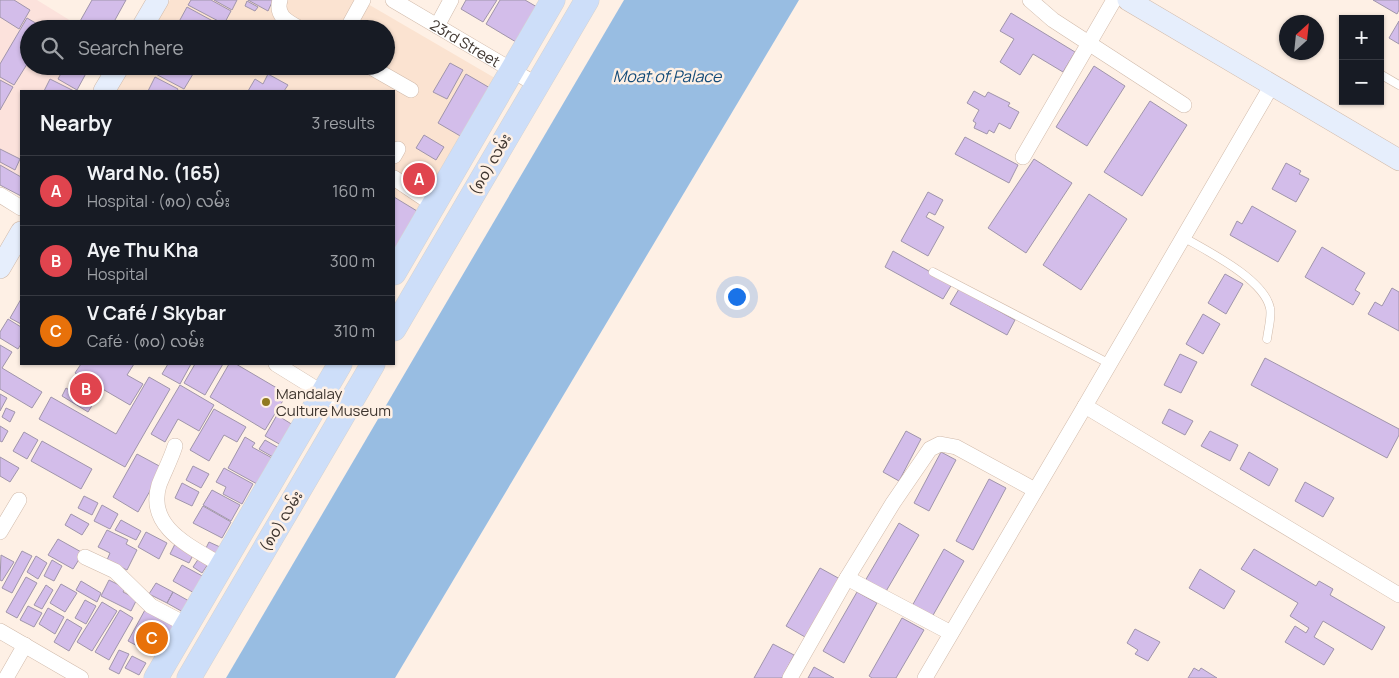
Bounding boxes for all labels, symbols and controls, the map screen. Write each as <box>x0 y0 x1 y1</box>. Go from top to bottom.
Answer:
street label: 23rd Street <box>426 14 504 72</box>
north arrow <box>1279 15 1324 60</box>
map controls <box>1339 15 1384 105</box>
button: + <box>1339 15 1384 60</box>
search box <box>20 20 395 75</box>
icon: search <box>38 34 66 62</box>
text: Search here <box>78 35 184 61</box>
button: − <box>1339 60 1384 105</box>
water label: Moat of Palace <box>613 65 723 87</box>
text: Nearby <box>40 109 112 137</box>
text: 3 results <box>312 112 375 134</box>
street label: (၈၀) လမ်း <box>464 129 516 199</box>
text: Ward No. (165) <box>87 160 222 186</box>
pin: A <box>403 160 435 198</box>
text: A <box>51 180 61 202</box>
text: 160 m <box>332 180 375 202</box>
text: Hospital · (၈၀) လမ်း <box>87 190 230 212</box>
text: Aye Thu Kha <box>87 237 199 263</box>
text: B <box>51 250 61 272</box>
text: 300 m <box>330 250 375 272</box>
text: Hospital <box>87 263 148 285</box>
your location <box>724 284 750 310</box>
text: V Café / Skybar <box>87 300 226 326</box>
text: C <box>50 320 62 342</box>
text: 310 m <box>333 320 375 342</box>
text: Café · (၈၀) လမ်း <box>87 330 204 352</box>
pin: B <box>70 370 102 408</box>
place label: Mandalay Culture Museum <box>276 383 391 421</box>
marker: Mandalay Culture Museum <box>260 396 272 408</box>
street label: (၈၀) လမ်း <box>255 487 307 555</box>
pin: C <box>136 619 168 657</box>

